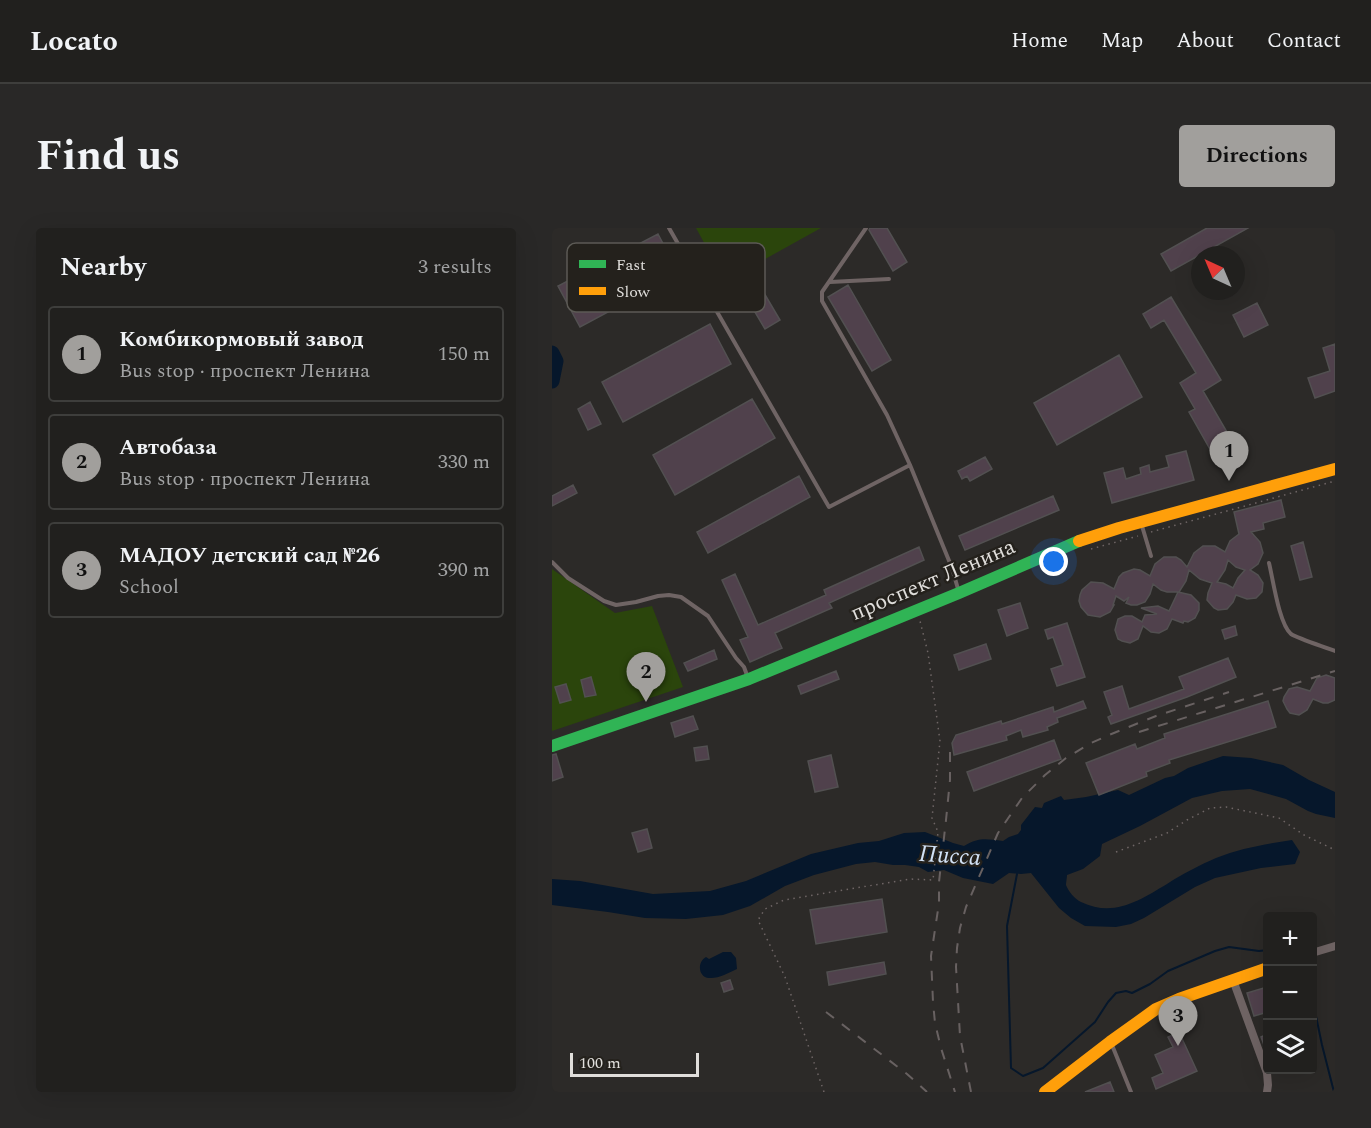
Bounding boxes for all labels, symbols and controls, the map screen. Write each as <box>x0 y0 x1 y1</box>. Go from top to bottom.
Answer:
text: Locato <box>30 20 118 63</box>
text: Home <box>1011 25 1068 57</box>
text: Map <box>1101 25 1143 57</box>
text: About <box>1176 25 1234 57</box>
text: Contact <box>1267 25 1341 57</box>
text: Find us <box>36 125 180 188</box>
button: Directions <box>1179 125 1335 187</box>
legend <box>567 243 765 312</box>
north arrow <box>1191 246 1245 300</box>
text: Nearby <box>60 247 146 287</box>
text: 3 results <box>418 252 492 282</box>
text: Fast <box>616 253 646 277</box>
text: Slow <box>616 280 651 304</box>
text: Комбикормовый завод <box>119 323 364 356</box>
text: 1 <box>76 339 87 369</box>
text: 150 m <box>438 339 490 369</box>
text: Bus stop · проспект Ленина <box>119 356 370 386</box>
text: Автобаза <box>119 431 217 464</box>
pin: 1 <box>1210 432 1248 481</box>
text: 2 <box>76 447 87 477</box>
text: 330 m <box>438 447 490 477</box>
text: Bus stop · проспект Ленина <box>119 464 370 494</box>
street label: проспект Ленина <box>845 530 1021 630</box>
text: МАДОУ детский сад №26 <box>119 539 380 572</box>
your location <box>1039 547 1068 576</box>
text: 3 <box>76 555 87 585</box>
text: 390 m <box>438 555 490 585</box>
text: School <box>119 572 179 602</box>
pin: 2 <box>626 652 665 702</box>
water label: Писса <box>918 836 982 876</box>
map controls <box>1263 912 1317 1074</box>
button: + <box>1263 912 1317 966</box>
button: − <box>1263 966 1317 1020</box>
pin: 3 <box>1158 996 1198 1046</box>
button: layers <box>1263 1020 1317 1074</box>
scale bar <box>570 1050 699 1078</box>
text: 100 m <box>579 1051 621 1075</box>

